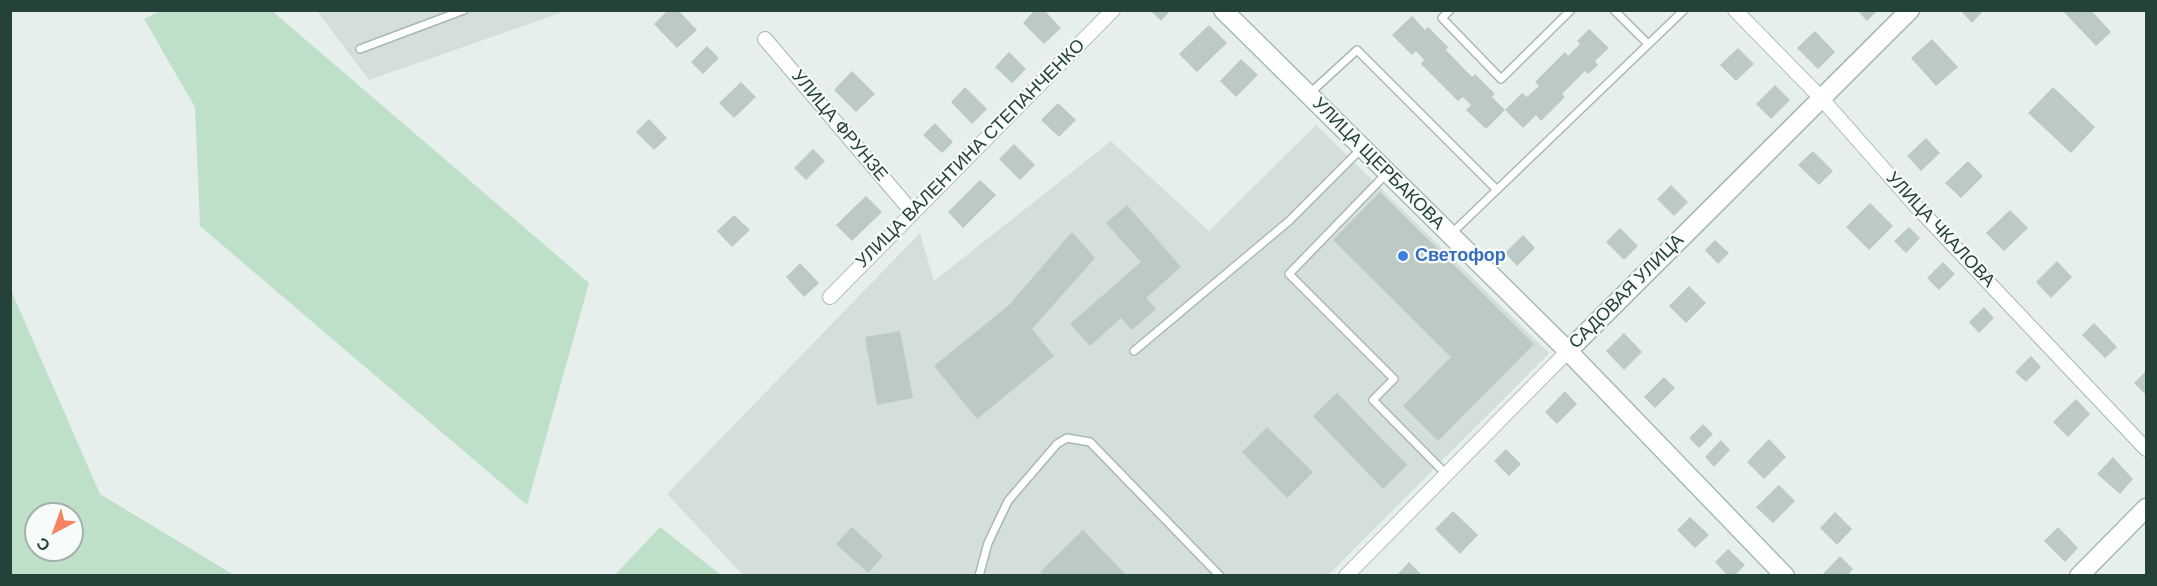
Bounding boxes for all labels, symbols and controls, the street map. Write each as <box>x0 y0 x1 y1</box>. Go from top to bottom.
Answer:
street label: УЛИЦА ВАЛЕНТИНА СТЕПАНЧЕНКО <box>852 35 1090 273</box>
street label: УЛИЦА ФРУНЗЕ <box>786 66 892 186</box>
street label: УЛИЦА ЩЕРБАКОВА <box>1308 94 1448 234</box>
street label: УЛИЦА ЧКАЛОВА <box>1881 168 1999 292</box>
street label: САДОВАЯ УЛИЦА <box>1565 230 1689 354</box>
place label: Светофор <box>1415 245 1506 267</box>
marker: Светофор <box>1396 249 1410 263</box>
north arrow <box>24 502 84 562</box>
text: С <box>32 533 54 556</box>

